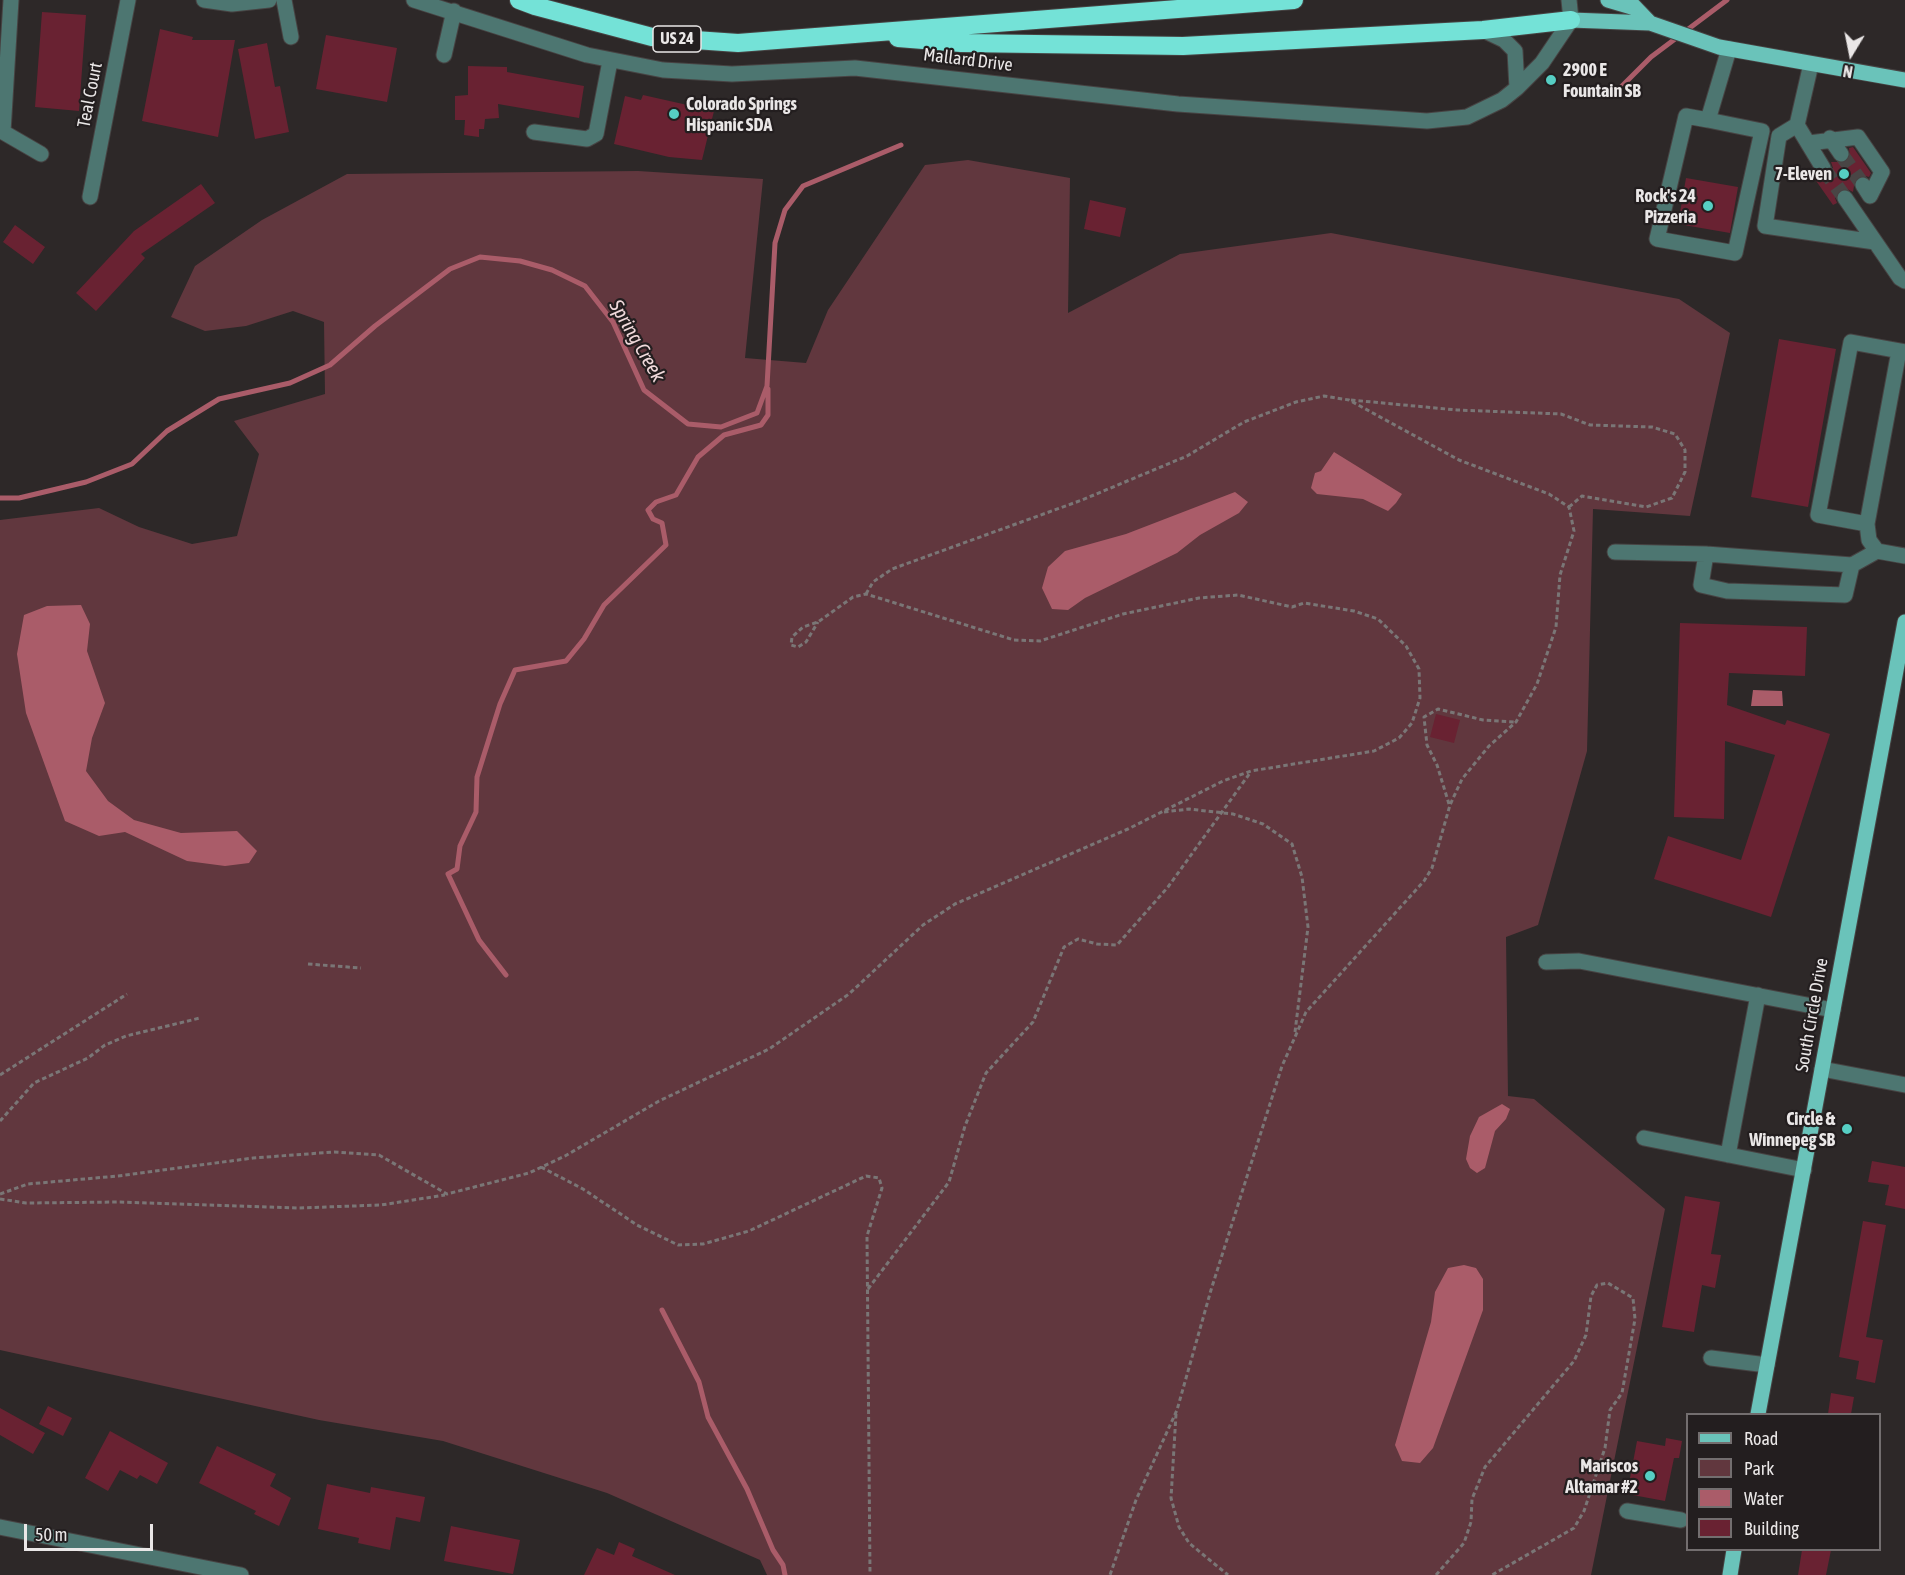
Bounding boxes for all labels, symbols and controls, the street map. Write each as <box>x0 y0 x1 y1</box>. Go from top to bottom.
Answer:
north arrow <box>1821 24 1881 84</box>
road number: US 24 <box>653 26 701 52</box>
street label: Mallard Drive <box>922 44 1014 76</box>
place label: 2900 E Fountain SB <box>1563 59 1641 101</box>
street label: Teal Court <box>73 60 107 130</box>
text: N <box>1842 62 1854 81</box>
marker: 2900 E Fountain SB <box>1544 73 1558 87</box>
place label: Colorado Springs Hispanic SDA <box>686 93 797 136</box>
marker: Colorado Springs Hispanic SDA <box>667 107 681 121</box>
place label: 7-Eleven <box>1775 163 1832 185</box>
marker: 7-Eleven <box>1837 167 1851 181</box>
place label: Rock's 24 Pizzeria <box>1635 185 1696 228</box>
marker: Rock's 24 Pizzeria <box>1701 199 1715 213</box>
water label: Spring Creek <box>604 296 670 386</box>
street label: South Circle Drive <box>1791 956 1833 1074</box>
place label: Circle & Winnepeg SB <box>1749 1108 1835 1150</box>
marker: Circle & Winnepeg SB <box>1840 1122 1854 1136</box>
legend <box>1686 1413 1881 1551</box>
text: Road <box>1744 1428 1778 1449</box>
place label: Mariscos Altamar #2 <box>1565 1455 1638 1498</box>
text: Park <box>1744 1458 1774 1479</box>
marker: Mariscos Altamar #2 <box>1643 1469 1657 1483</box>
text: Water <box>1744 1488 1783 1509</box>
scale bar <box>27 1512 156 1550</box>
text: Building <box>1744 1518 1799 1539</box>
text: 50 m <box>35 1524 67 1545</box>

